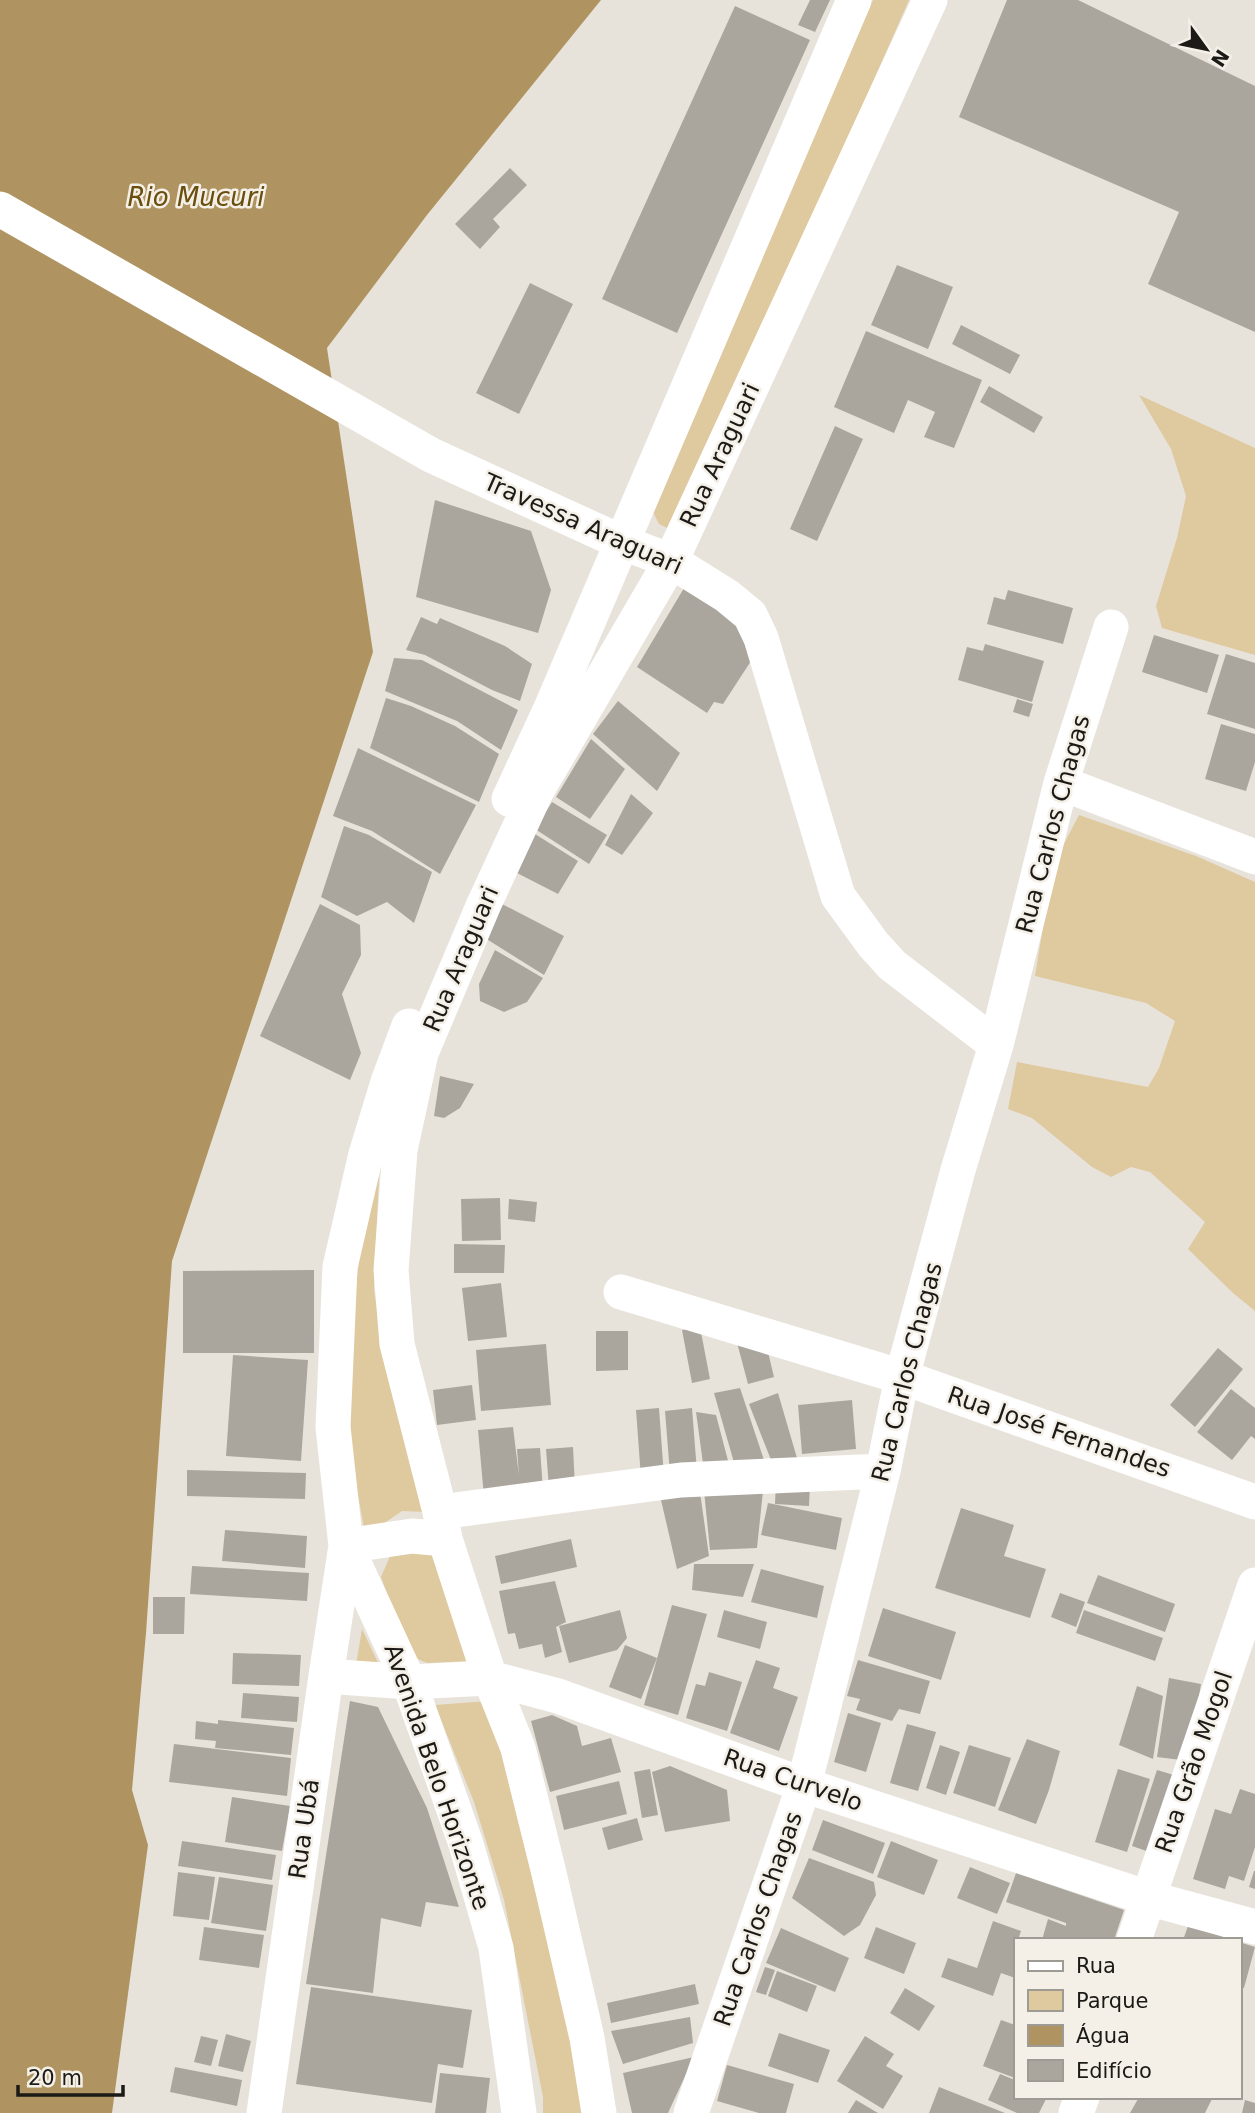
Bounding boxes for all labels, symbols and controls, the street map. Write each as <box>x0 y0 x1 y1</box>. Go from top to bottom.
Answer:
north arrow <box>1171 14 1241 84</box>
text: N <box>1207 46 1234 71</box>
water label: Rio Mucuri <box>127 182 265 212</box>
street label: Rua Araguari <box>674 378 766 532</box>
street label: Travessa Araguari <box>478 467 687 580</box>
street label: Rua Carlos Chagas <box>1010 712 1096 936</box>
street label: Rua Araguari <box>418 882 504 1036</box>
street label: Rua Carlos Chagas <box>866 1259 948 1485</box>
street label: Rua José Fernandes <box>944 1381 1174 1483</box>
street label: Avenida Belo Horizonte <box>378 1640 496 1914</box>
street label: Rua Grão Mogol <box>1150 1667 1238 1857</box>
street label: Rua Curvelo <box>720 1743 866 1817</box>
street label: Rua Ubá <box>283 1777 325 1881</box>
street label: Rua Carlos Chagas <box>708 1808 808 2030</box>
legend <box>1014 1938 1241 2099</box>
text: Rua <box>1076 1954 1116 1978</box>
text: Parque <box>1076 1989 1148 2013</box>
text: Água <box>1076 2023 1130 2048</box>
scale bar <box>18 2054 122 2098</box>
text: Edifício <box>1076 2059 1152 2083</box>
text: 20 m <box>28 2066 82 2090</box>

